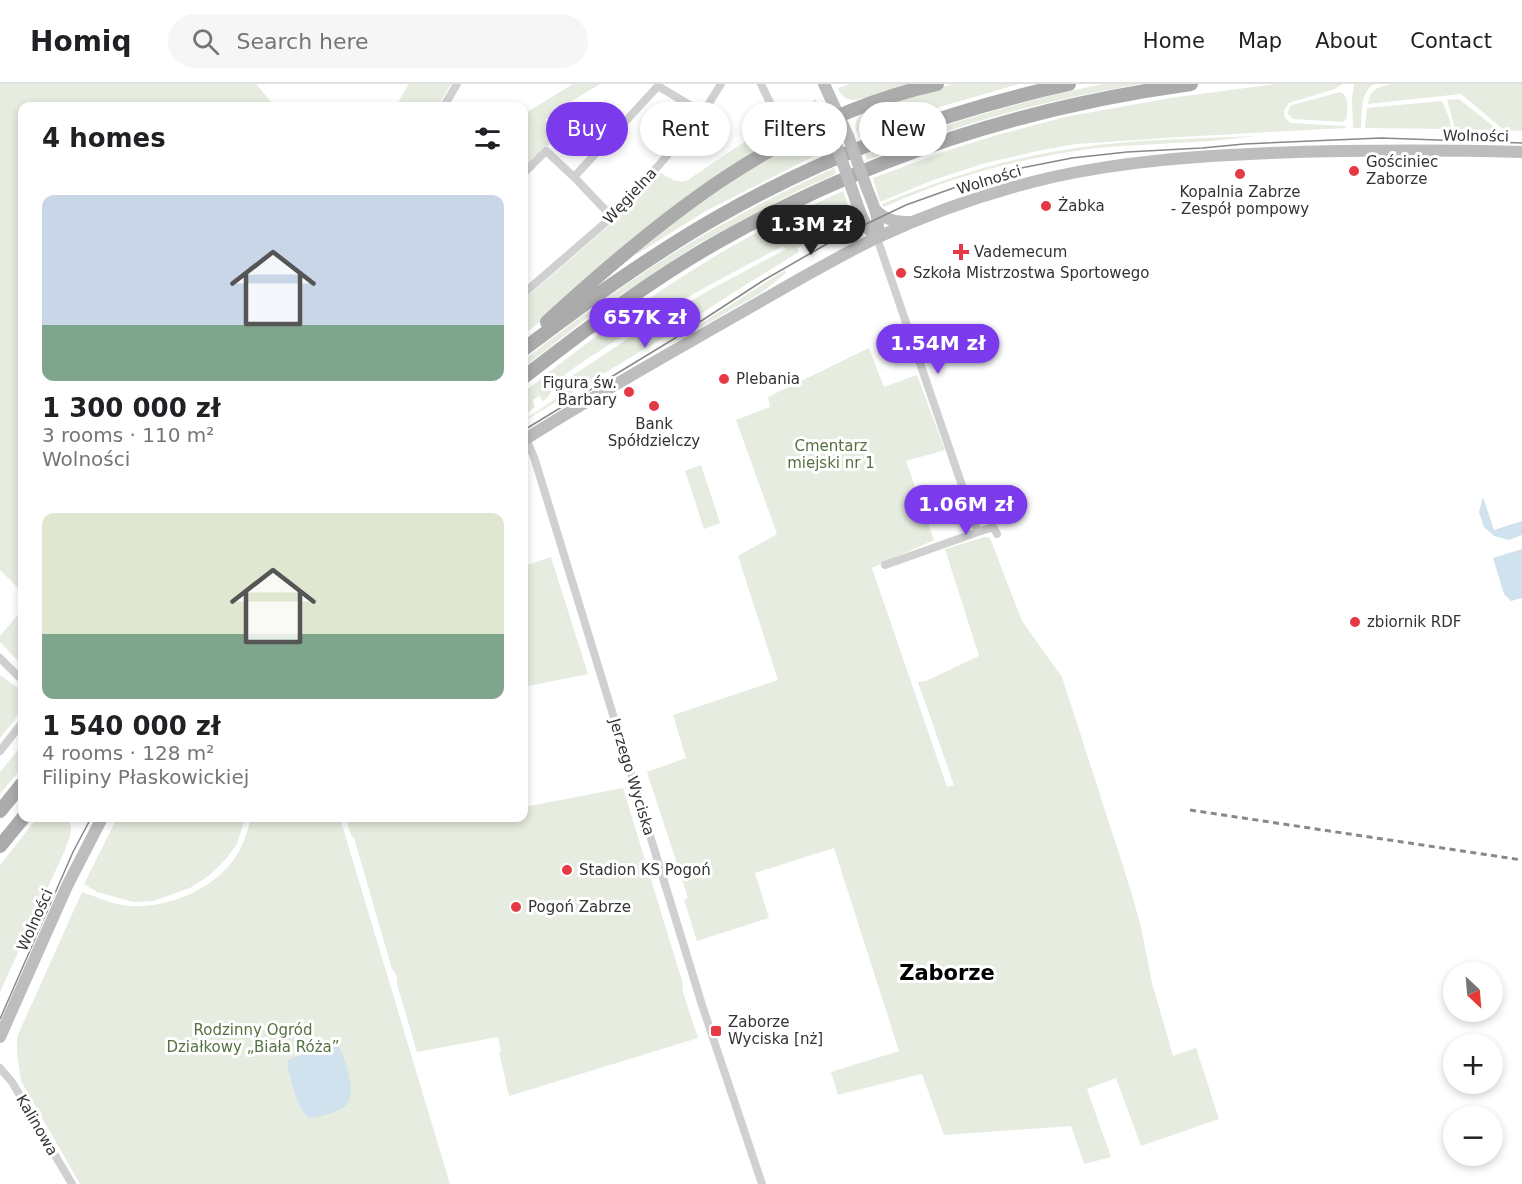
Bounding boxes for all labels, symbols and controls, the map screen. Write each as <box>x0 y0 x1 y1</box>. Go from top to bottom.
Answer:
search box <box>168 14 588 68</box>
text: Homiq <box>30 25 132 58</box>
icon: search <box>189 25 222 58</box>
text: Search here <box>237 29 369 54</box>
text: Home <box>1143 29 1205 53</box>
text: Map <box>1238 29 1282 53</box>
text: About <box>1315 29 1377 53</box>
text: Contact <box>1410 29 1492 53</box>
chip: Buy <box>546 102 628 156</box>
chip: Rent <box>640 102 730 156</box>
chip: Filters <box>742 102 847 156</box>
chip: New <box>859 102 947 156</box>
icon: filters <box>471 122 504 155</box>
text: 4 homes <box>42 123 166 153</box>
street label: Wolności <box>1443 126 1509 146</box>
place label: Gościniec Zaborze <box>1366 153 1438 188</box>
street label: Wolności <box>955 162 1023 198</box>
street label: Węgielna <box>600 164 660 228</box>
marker: Gościniec Zaborze <box>1347 164 1361 178</box>
marker: Kopalnia Zabrze - Zespół pompowy <box>1233 167 1247 181</box>
place label: Kopalnia Zabrze - Zespół pompowy <box>1171 183 1309 218</box>
place label: Żabka <box>1058 196 1105 215</box>
marker: Żabka <box>1039 199 1053 213</box>
pin: 1.3M zł <box>756 205 866 256</box>
text: 1.3M zł <box>770 212 852 236</box>
icon: home <box>219 234 327 342</box>
marker: Vademecum <box>952 243 970 261</box>
place label: Vademecum <box>974 243 1067 261</box>
place label: Szkoła Mistrzostwa Sportowego <box>913 264 1150 282</box>
marker: Szkoła Mistrzostwa Sportowego <box>894 266 908 280</box>
pin: 657K zł <box>590 298 700 349</box>
text: 657K zł <box>603 305 687 329</box>
pin: 1.54M zł <box>876 324 1000 375</box>
text: 1.54M zł <box>890 331 986 355</box>
place label: Plebania <box>736 370 800 388</box>
marker: Plebania <box>717 372 731 386</box>
place label: Figura św. Barbary <box>543 374 617 409</box>
marker: Figura św. Barbary <box>622 385 636 399</box>
text: 1 300 000 zł <box>42 393 221 423</box>
marker: Bank Spółdzielczy <box>647 399 661 413</box>
place label: Bank Spółdzielczy <box>608 415 700 450</box>
text: 3 rooms · 110 m² <box>42 423 214 447</box>
park label: Cmentarz miejski nr 1 <box>787 437 875 472</box>
text: Wolności <box>42 447 130 471</box>
pin: 1.06M zł <box>904 485 1028 536</box>
text: 1.06M zł <box>918 492 1014 516</box>
icon: home <box>219 552 327 660</box>
place label: zbiornik RDF <box>1367 613 1461 631</box>
marker: zbiornik RDF <box>1348 615 1362 629</box>
text: 1 540 000 zł <box>42 711 221 741</box>
street label: Jerzego Wyciska <box>605 715 658 838</box>
text: 4 rooms · 128 m² <box>42 741 214 765</box>
text: Filipiny Płaskowickiej <box>42 765 249 789</box>
place label: Stadion KS Pogoń <box>579 861 711 879</box>
marker: Stadion KS Pogoń <box>560 863 574 877</box>
street label: Wolności <box>13 886 57 954</box>
place label: Pogoń Zabrze <box>528 898 631 916</box>
marker: Pogoń Zabrze <box>509 900 523 914</box>
district label: Zaborze <box>899 961 995 985</box>
north arrow <box>1443 962 1503 1022</box>
map controls <box>1443 962 1503 1166</box>
place label: Zaborze Wyciska [nż] <box>728 1013 823 1048</box>
park label: Rodzinny Ogród Działkowy „Biała Róża” <box>166 1021 340 1056</box>
marker: Zaborze Wyciska [nż] <box>709 1024 723 1038</box>
button: + <box>1443 1034 1503 1094</box>
street label: Kalinowa <box>12 1091 62 1159</box>
button: − <box>1443 1106 1503 1166</box>

